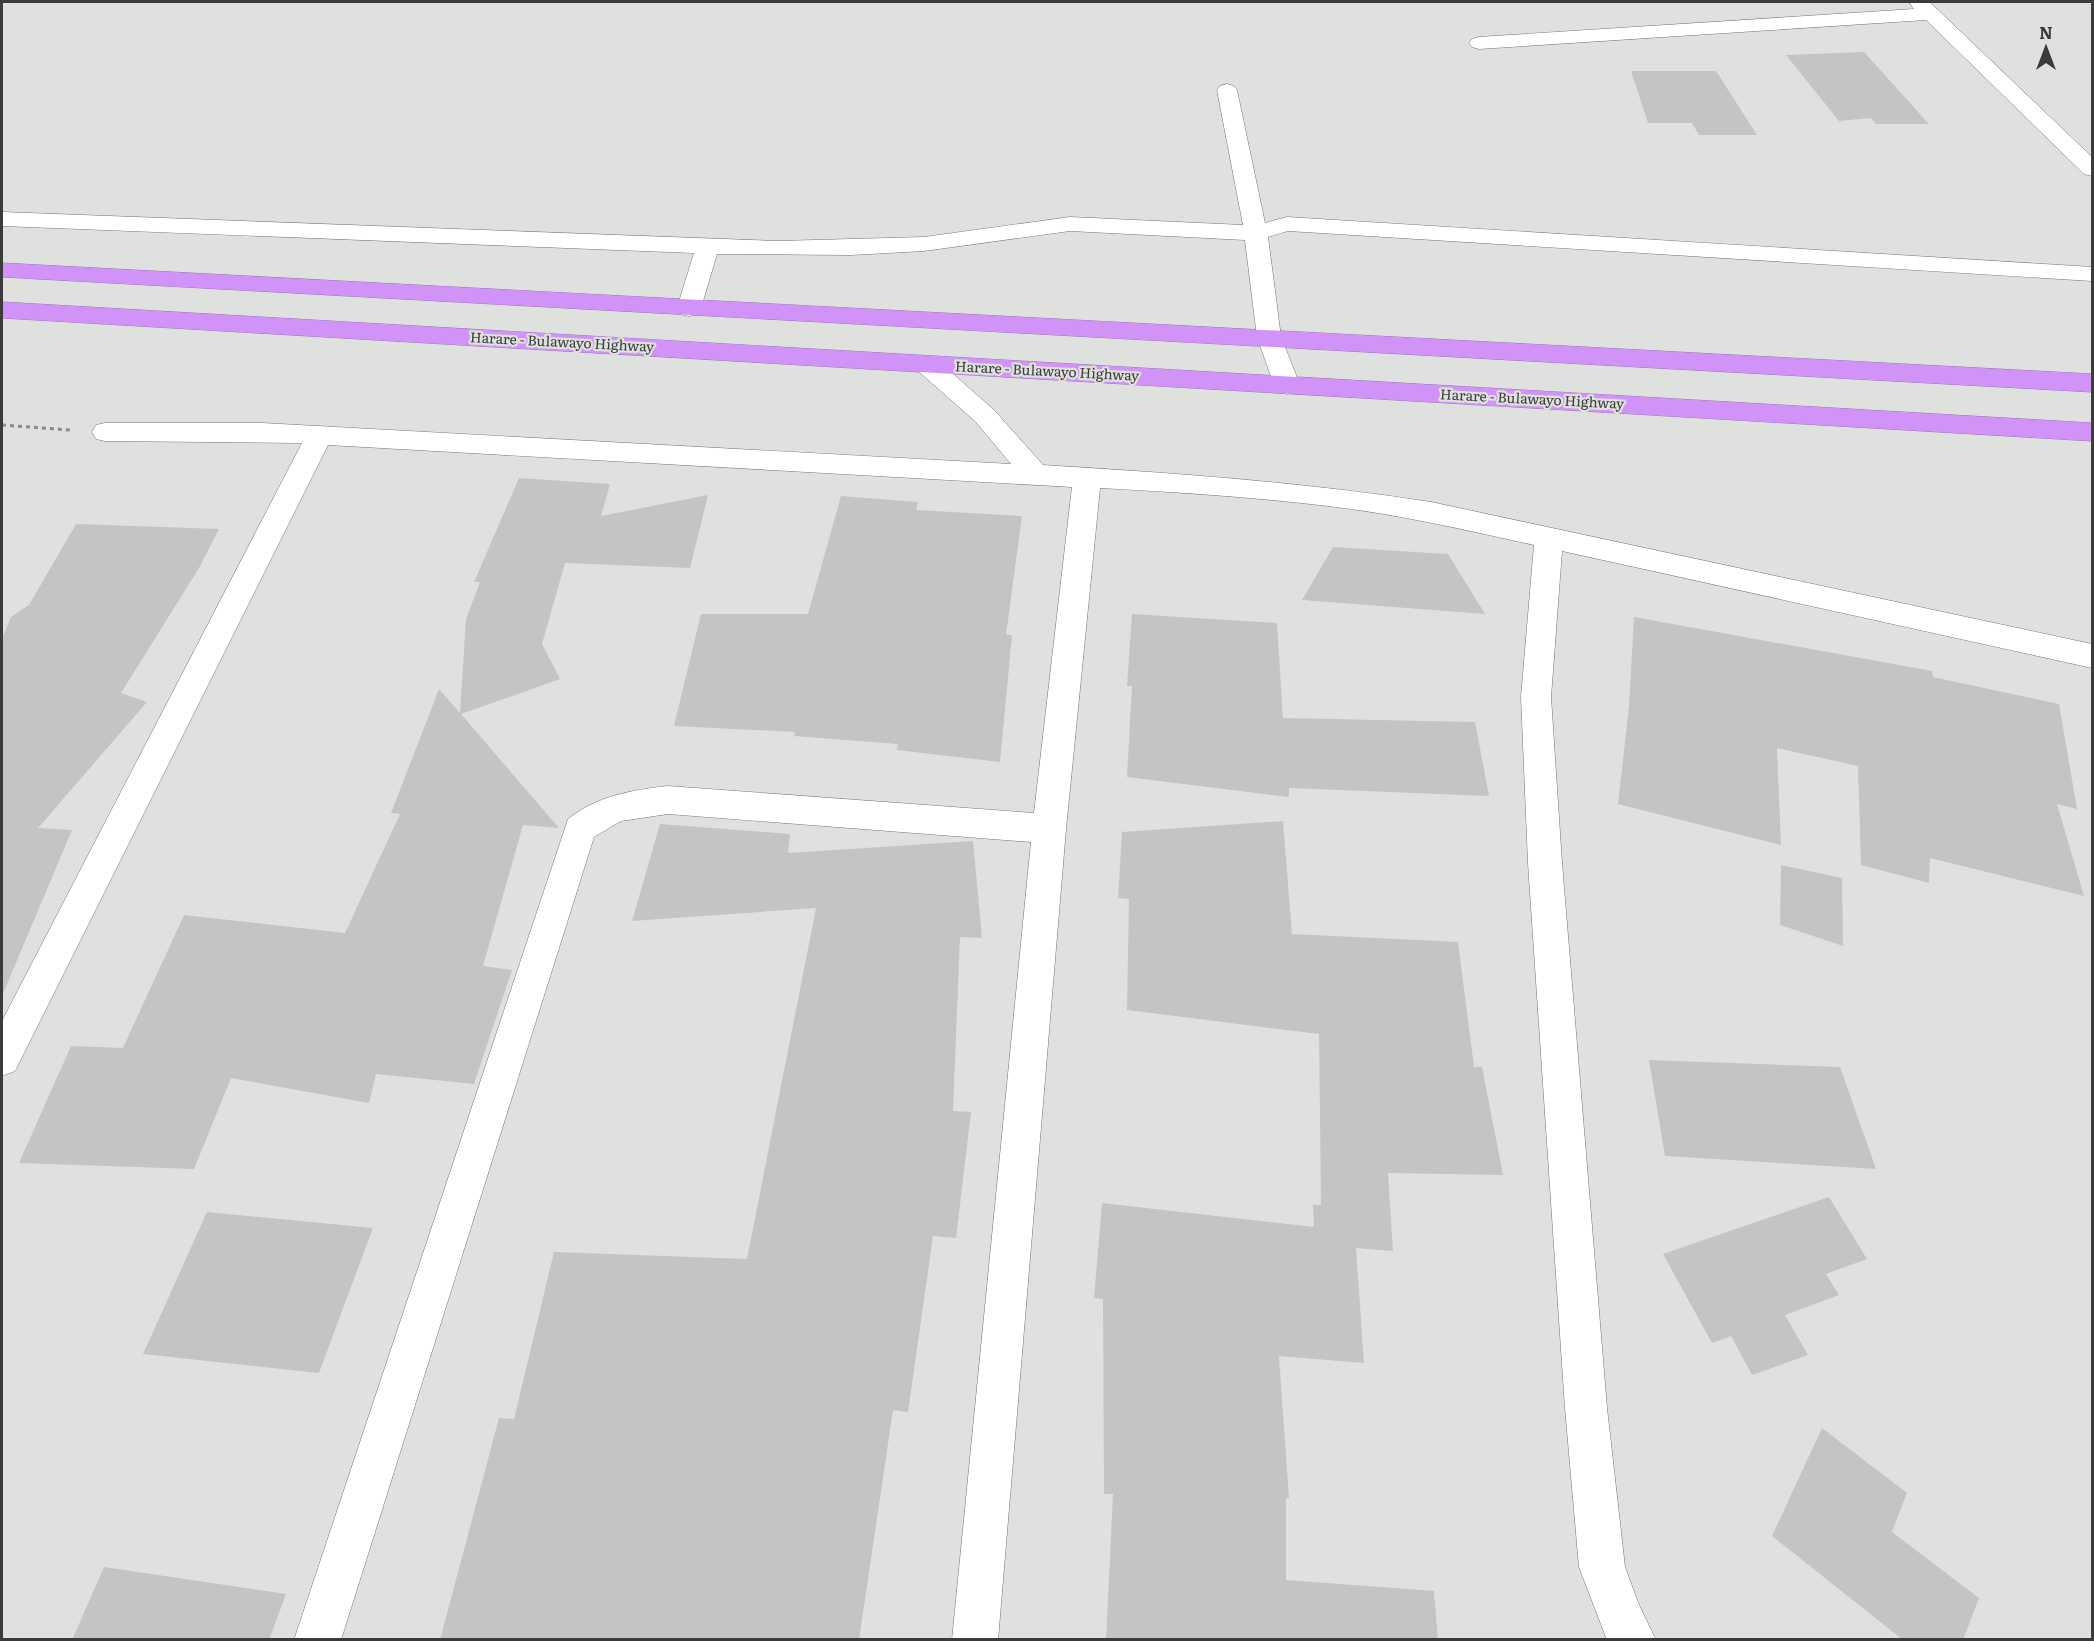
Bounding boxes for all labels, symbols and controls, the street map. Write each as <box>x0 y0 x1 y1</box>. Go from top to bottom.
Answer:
north arrow <box>2016 18 2076 78</box>
text: N <box>2039 20 2053 44</box>
street label: Harare - Bulawayo Highway <box>470 326 656 356</box>
street label: Harare - Bulawayo Highway <box>955 355 1141 385</box>
street label: Harare - Bulawayo Highway <box>1440 383 1626 413</box>

